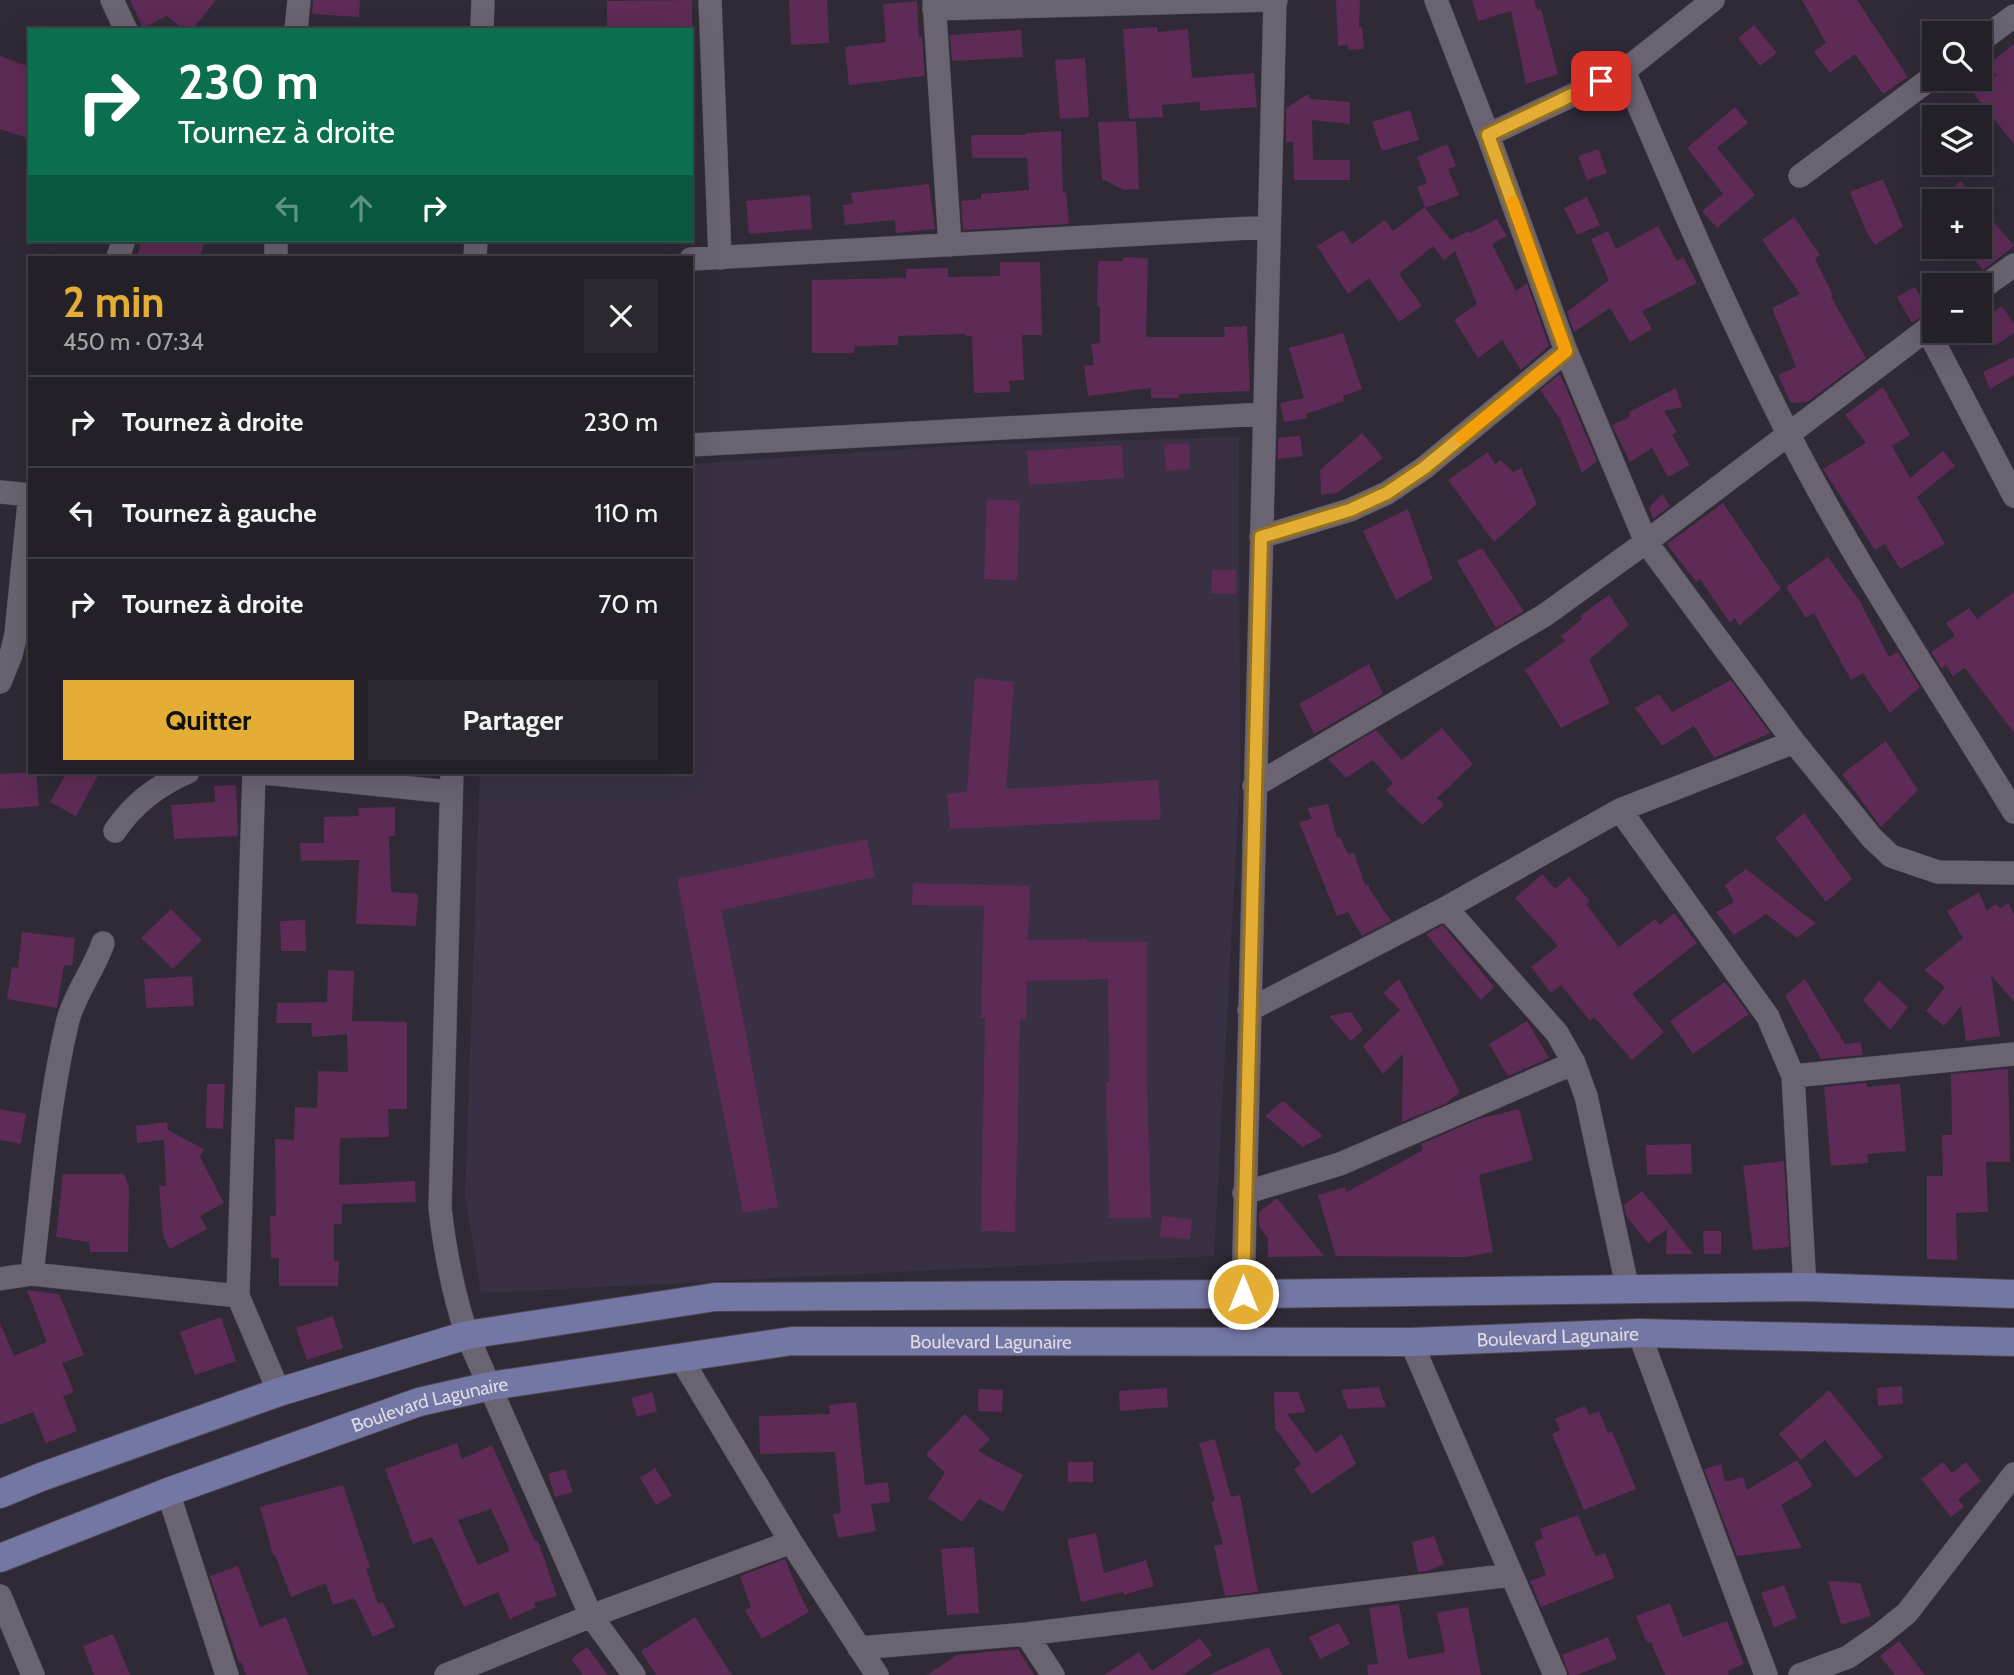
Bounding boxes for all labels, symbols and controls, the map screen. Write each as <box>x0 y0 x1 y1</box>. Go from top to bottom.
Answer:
map controls <box>1922 21 1992 343</box>
button: search <box>1922 21 1992 91</box>
pin <box>1571 51 1631 111</box>
text: 230 m <box>178 52 319 111</box>
icon: right <box>63 56 154 147</box>
icon: arrive <box>1582 62 1620 100</box>
button: layers <box>1922 105 1992 175</box>
text: Tournez à droite <box>178 112 395 151</box>
icon: left <box>269 189 307 227</box>
icon: ahead <box>342 189 380 227</box>
icon: right <box>415 189 453 227</box>
button: + <box>1922 189 1992 259</box>
button: − <box>1922 273 1992 343</box>
text: 2 min <box>63 276 164 328</box>
button: close <box>584 279 658 353</box>
text: 450 m · 07:34 <box>63 328 204 356</box>
icon: right <box>63 403 101 441</box>
text: Tournez à droite <box>122 406 304 438</box>
text: 230 m <box>584 406 658 438</box>
icon: left <box>63 494 101 532</box>
text: Tournez à gauche <box>122 497 317 529</box>
text: 110 m <box>594 497 658 529</box>
icon: right <box>63 585 101 623</box>
text: Tournez à droite <box>122 588 304 620</box>
text: 70 m <box>598 588 658 620</box>
button: Quitter <box>63 680 354 760</box>
button: Partager <box>368 680 658 760</box>
position arrow <box>1206 1257 1280 1331</box>
street label: Boulevard Lagunaire <box>1476 1322 1639 1351</box>
street label: Boulevard Lagunaire <box>910 1330 1072 1353</box>
street label: Boulevard Lagunaire <box>348 1372 510 1437</box>

